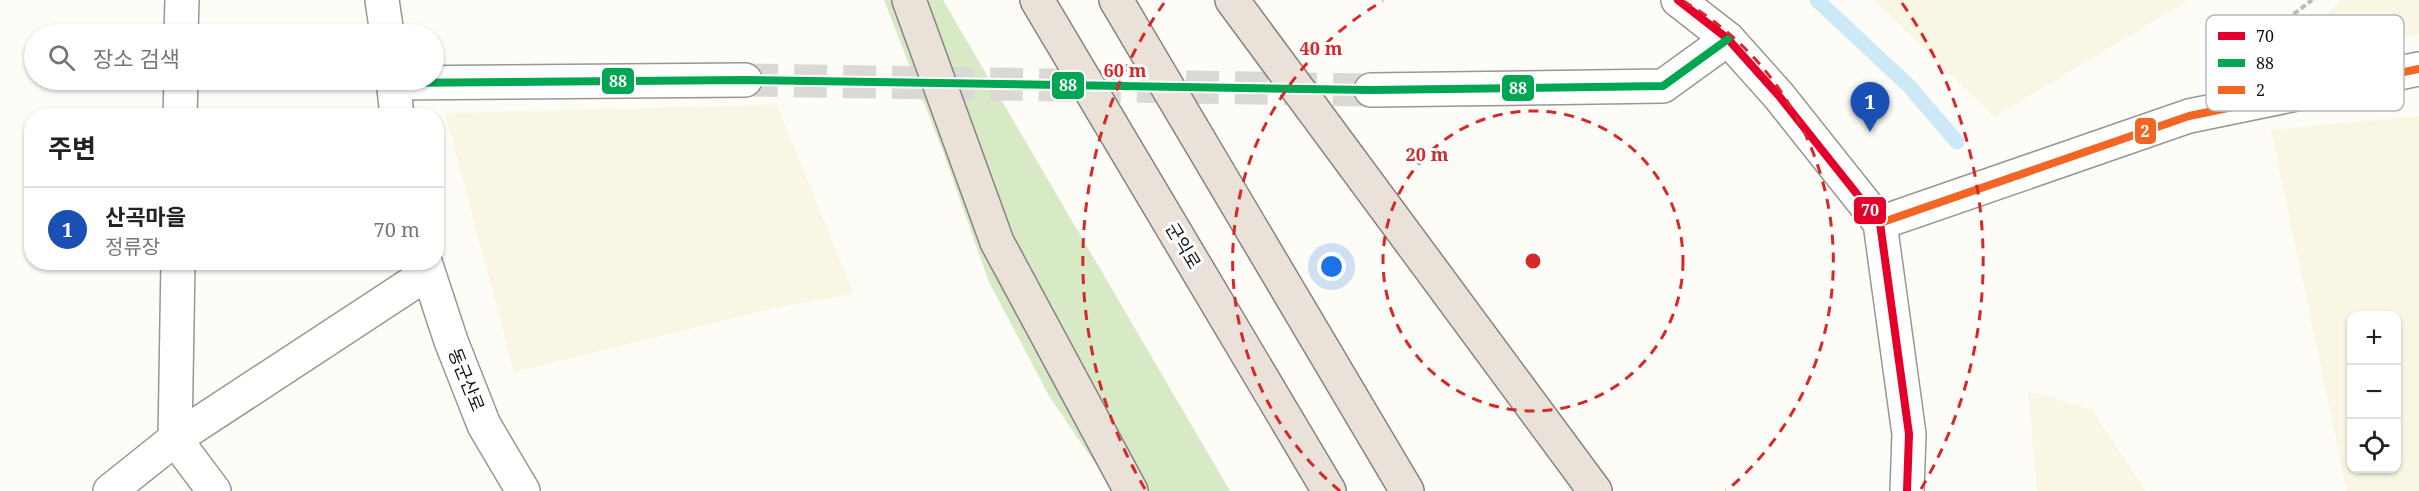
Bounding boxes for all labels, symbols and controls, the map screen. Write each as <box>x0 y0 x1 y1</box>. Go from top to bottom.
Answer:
legend <box>2206 15 2404 111</box>
search box <box>24 24 444 90</box>
text: 70 <box>2256 25 2274 47</box>
text: 40 m <box>1300 36 1343 60</box>
icon: search <box>45 41 78 74</box>
text: 장소 검색 <box>93 43 180 73</box>
text: 88 <box>2256 52 2274 74</box>
text: 60 m <box>1104 58 1147 82</box>
line badge: 88 <box>601 67 635 95</box>
text: 88 <box>609 70 627 92</box>
line badge: 88 <box>1051 71 1085 100</box>
text: 88 <box>1059 74 1077 96</box>
line badge: 88 <box>1501 74 1535 102</box>
text: 88 <box>1509 77 1527 99</box>
text: 2 <box>2256 79 2265 101</box>
pin: 1 <box>1850 82 1890 132</box>
line badge: 2 <box>2134 117 2157 145</box>
text: 2 <box>2140 120 2150 142</box>
text: 주변 <box>48 130 96 166</box>
text: 20 m <box>1406 142 1449 166</box>
line badge: 70 <box>1853 196 1887 225</box>
text: 70 <box>1861 199 1879 221</box>
text: 산곡마을 <box>105 201 186 231</box>
text: 1 <box>62 216 73 243</box>
text: 70 m <box>374 216 420 243</box>
street label: 군익로 <box>1161 218 1207 273</box>
text: 정류장 <box>105 233 160 260</box>
centre of rings <box>1523 251 1543 271</box>
your location <box>1317 252 1346 281</box>
map controls <box>2347 311 2401 473</box>
button: + <box>2347 311 2401 365</box>
street label: 동군산로 <box>443 344 490 415</box>
button: − <box>2347 365 2401 419</box>
button: locate <box>2347 419 2401 473</box>

